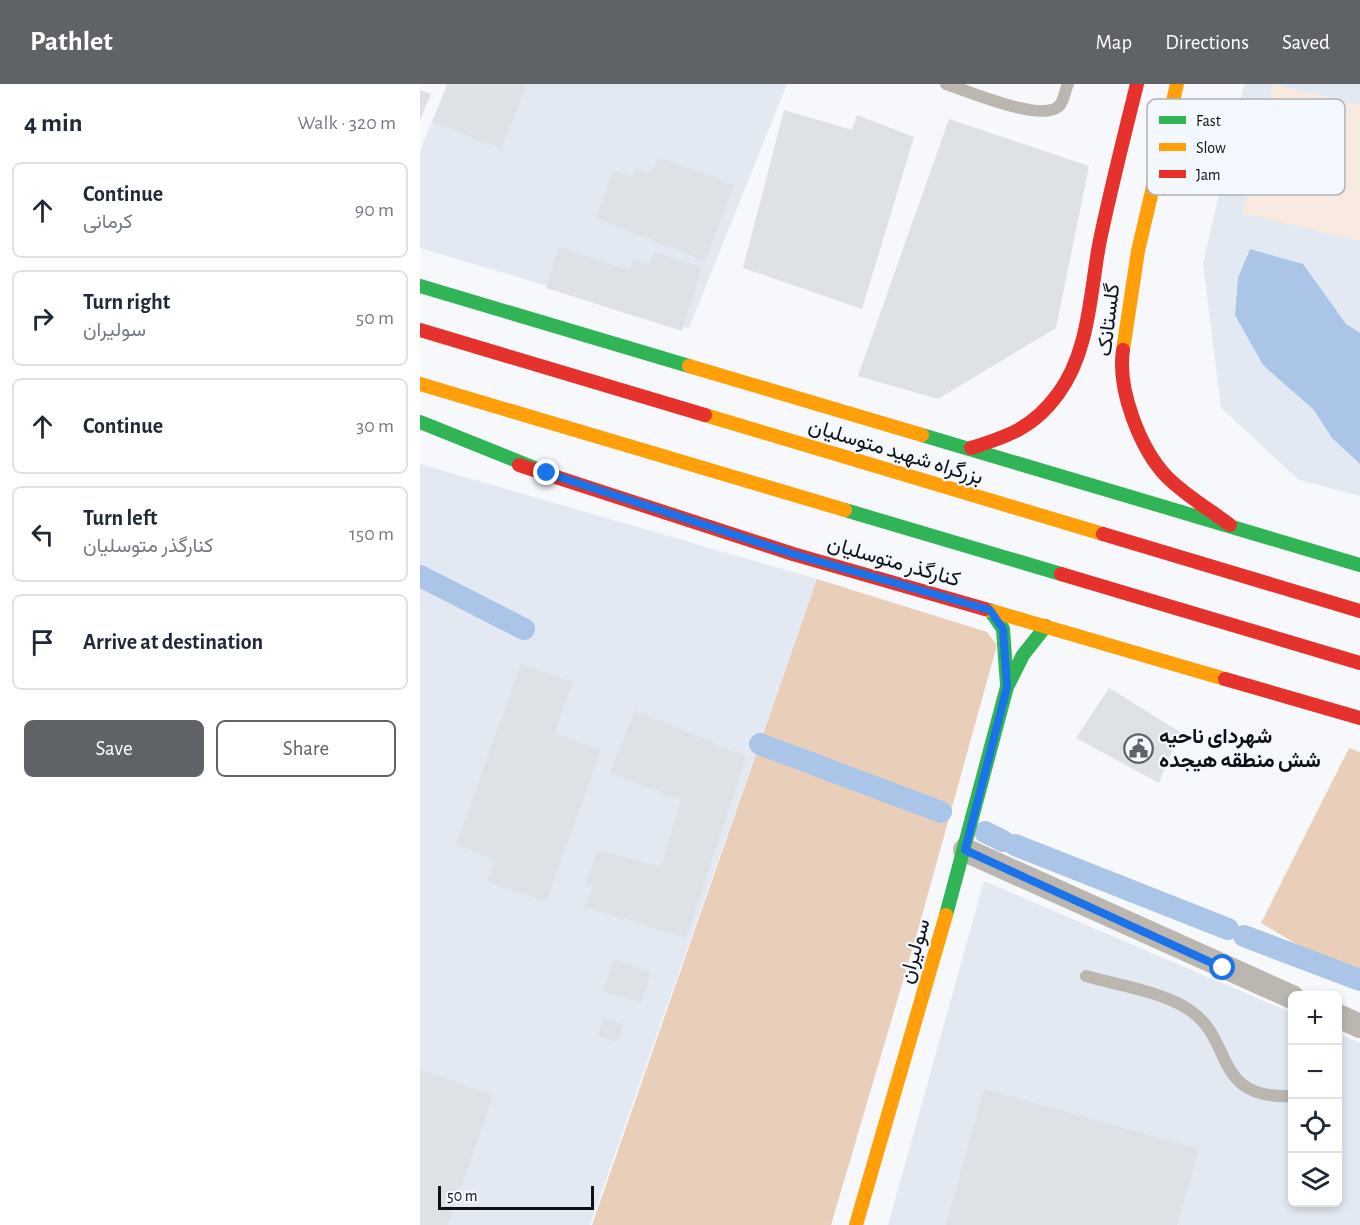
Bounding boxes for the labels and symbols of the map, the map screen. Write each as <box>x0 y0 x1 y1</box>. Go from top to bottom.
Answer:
legend <box>1147 99 1345 195</box>
text: Fast <box>1196 113 1221 129</box>
text: Slow <box>1196 140 1226 156</box>
text: Jam <box>1196 167 1221 183</box>
street label: گلستانک <box>1094 283 1123 358</box>
street label: بزرگراه شهید متوسلیان <box>806 415 986 490</box>
route end <box>533 459 559 485</box>
street label: کنارگذر متوسلیان <box>825 533 963 592</box>
place label: شهردای ناحیه شش منطقه هیجده <box>1159 726 1321 772</box>
public building icon: شهردای ناحیه شش منطقه هیجده <box>1122 732 1154 764</box>
street label: سولیران <box>895 916 936 986</box>
route start <box>1209 954 1235 980</box>
scale bar <box>438 1183 594 1210</box>

